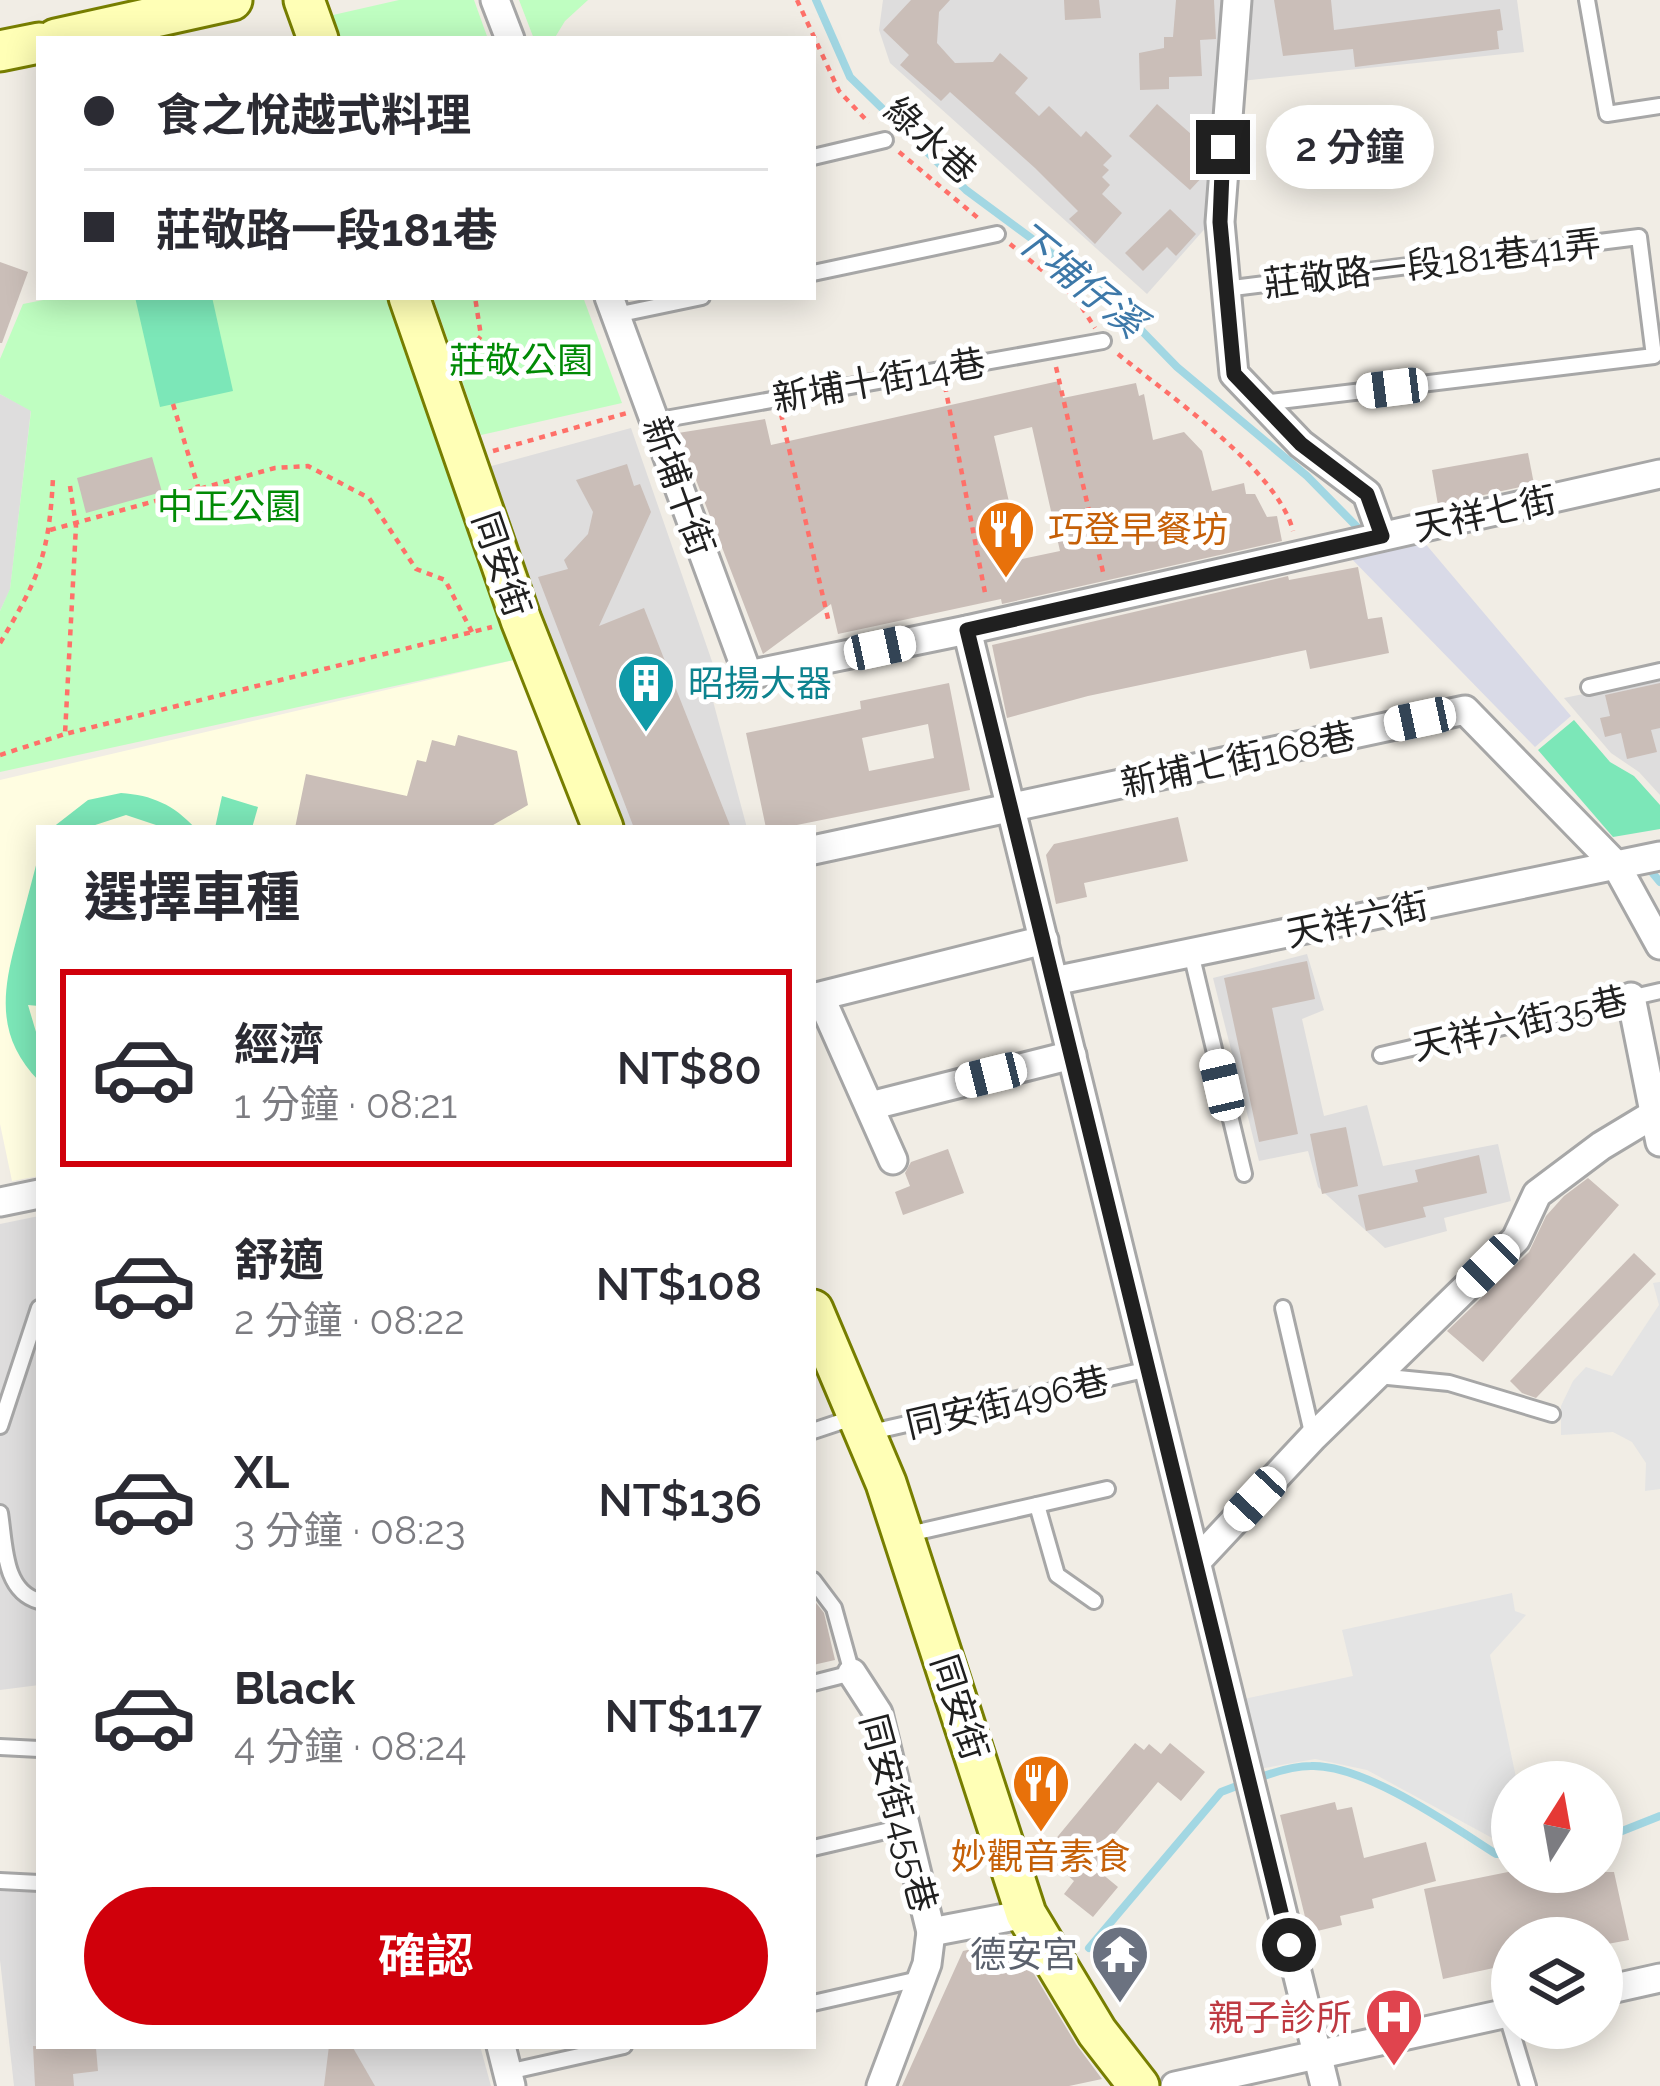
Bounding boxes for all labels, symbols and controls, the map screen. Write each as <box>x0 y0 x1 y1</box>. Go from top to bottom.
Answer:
street label: 綠水巷 <box>877 88 985 192</box>
text: 食之悅越式料理 <box>156 89 471 142</box>
callout: 2 分鐘 <box>1265 105 1433 189</box>
route end <box>1196 120 1250 174</box>
text: 2 分鐘 <box>1295 124 1405 170</box>
text: 莊敬路一段181巷 <box>156 204 498 257</box>
water label: 下埔仔溪 <box>1004 212 1158 349</box>
street label: 莊敬路一段181巷41弄 <box>1261 221 1603 305</box>
park label: 莊敬公園 <box>449 339 593 381</box>
street label: 新埔十街14巷 <box>769 341 989 419</box>
car <box>1354 366 1430 410</box>
street label: 新埔十街 <box>635 411 723 561</box>
street label: 天祥七街 <box>1410 477 1560 549</box>
park label: 中正公園 <box>157 485 301 527</box>
restaurant icon: 巧登早餐坊 <box>975 498 1037 580</box>
street label: 同安街 <box>465 506 539 622</box>
place label: 巧登早餐坊 <box>1048 508 1228 550</box>
car <box>841 623 919 673</box>
building icon: 昭揚大器 <box>615 652 677 734</box>
place label: 昭揚大器 <box>688 662 832 704</box>
car <box>1381 694 1459 744</box>
street label: 新埔七街168巷 <box>1117 714 1359 804</box>
text: 選擇車種 <box>84 865 300 929</box>
street label: 天祥六街 <box>1282 883 1432 955</box>
street label: 天祥六街35巷 <box>1409 978 1631 1068</box>
icon: car <box>90 1014 198 1122</box>
text: 經濟 <box>234 1018 324 1071</box>
text: NT$80 <box>617 1042 762 1095</box>
car <box>1196 1046 1248 1124</box>
car <box>952 1049 1030 1101</box>
text: 1 分鐘 · 08:21 <box>234 1081 457 1127</box>
car <box>1450 1228 1526 1304</box>
icon: car <box>90 1230 198 1338</box>
text: 舒適 <box>234 1234 324 1287</box>
text: NT$108 <box>596 1258 762 1311</box>
text: 2 分鐘 · 08:22 <box>234 1297 465 1343</box>
street label: 同安街496巷 <box>902 1358 1112 1446</box>
icon: car <box>90 1446 198 1554</box>
text: XL <box>234 1446 289 1499</box>
car <box>1217 1460 1293 1538</box>
text: NT$136 <box>598 1474 762 1527</box>
text: 3 分鐘 · 08:23 <box>234 1507 466 1553</box>
street label: 同安街 <box>923 1649 997 1765</box>
icon: car <box>90 1662 198 1770</box>
text: Black <box>234 1662 355 1715</box>
text: NT$117 <box>604 1690 762 1743</box>
street label: 同安街455巷 <box>852 1710 946 1916</box>
text: 4 分鐘 · 08:24 <box>234 1723 466 1769</box>
restaurant icon: 妙觀音素食 <box>1010 1752 1072 1834</box>
north arrow <box>1491 1761 1623 1893</box>
map controls <box>1491 1761 1623 2049</box>
place label: 妙觀音素食 <box>951 1835 1131 1877</box>
button: 確認 <box>84 1887 768 2025</box>
button: layers <box>1491 1917 1623 2049</box>
route start <box>1262 1918 1316 1972</box>
temple icon: 德安宮 <box>1089 1923 1151 2005</box>
place label: 德安宮 <box>970 1933 1078 1975</box>
hospital icon: 親子診所 <box>1363 1986 1425 2068</box>
place label: 親子診所 <box>1208 1996 1352 2038</box>

